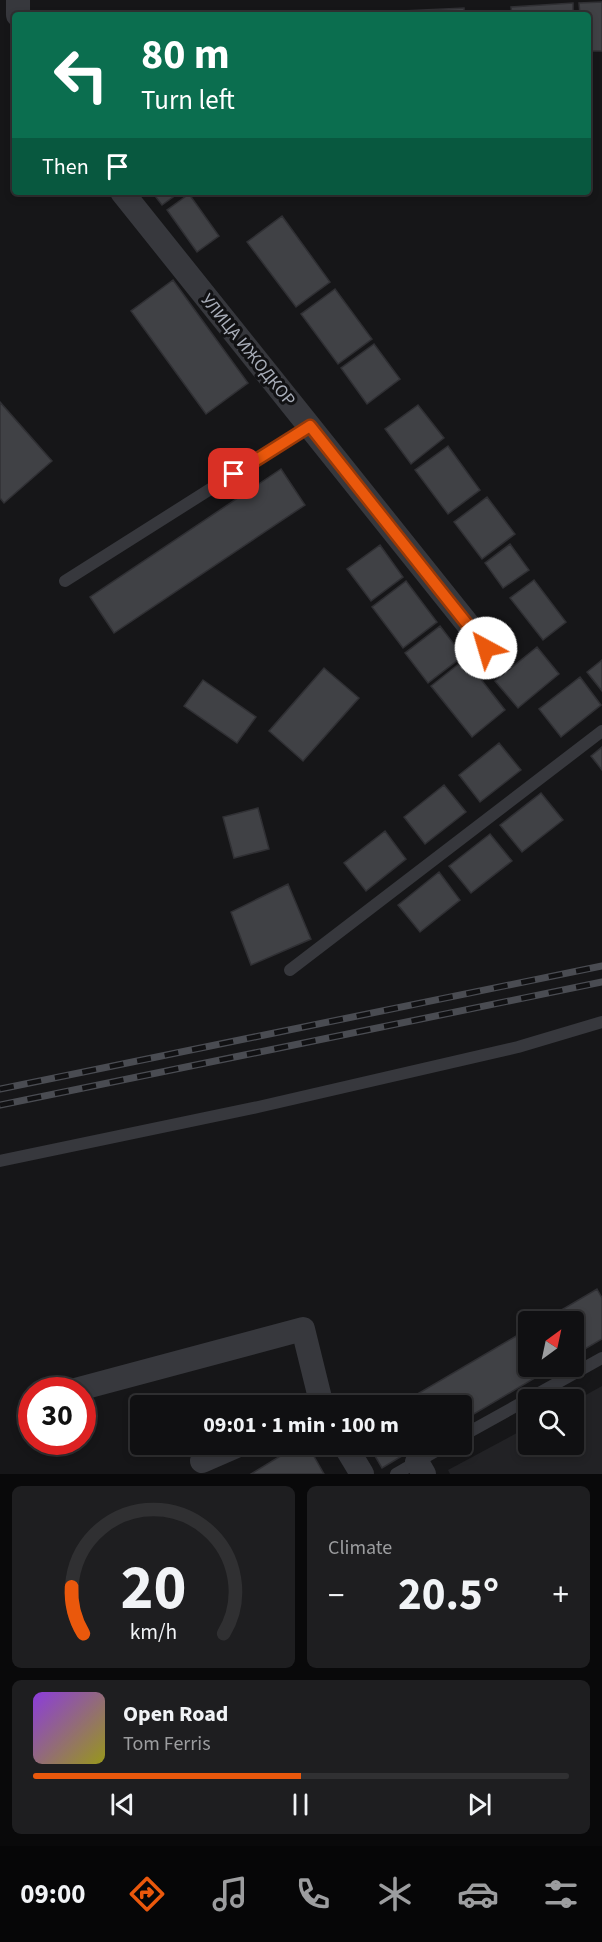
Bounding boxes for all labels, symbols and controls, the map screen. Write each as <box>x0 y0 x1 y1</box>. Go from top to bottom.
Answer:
text: 80 m <box>141 25 230 85</box>
icon: left <box>42 36 120 114</box>
text: Turn left <box>141 81 235 120</box>
icon: arrive <box>101 150 134 183</box>
text: Then <box>42 151 89 183</box>
street label: УЛИЦА ИЖОДКОР <box>195 288 301 412</box>
pin <box>208 448 259 499</box>
icon: arrive <box>217 457 250 490</box>
position arrow <box>454 616 518 680</box>
north arrow <box>518 1311 584 1377</box>
map controls <box>518 1311 584 1455</box>
speed limit sign: 30 <box>18 1377 96 1455</box>
button: search <box>518 1389 584 1455</box>
text: 09:01 · 1 min · 100 m <box>203 1409 399 1441</box>
text: Climate <box>328 1534 392 1562</box>
text: 20 <box>121 1544 186 1633</box>
text: 20.5° <box>398 1563 499 1627</box>
text: − <box>328 1572 344 1619</box>
text: + <box>553 1572 569 1619</box>
text: km/h <box>130 1617 177 1648</box>
text: Open Road <box>123 1698 228 1730</box>
text: Tom Ferris <box>123 1730 211 1758</box>
icon: previous <box>106 1788 139 1821</box>
icon: pause <box>284 1788 317 1821</box>
icon: next <box>463 1788 496 1821</box>
icon: directions <box>126 1873 168 1915</box>
icon: music <box>209 1873 251 1915</box>
icon: phone <box>292 1873 334 1915</box>
icon: climate <box>374 1873 416 1915</box>
icon: car <box>457 1873 499 1915</box>
icon: filters <box>540 1873 582 1915</box>
text: 09:00 <box>20 1875 85 1914</box>

